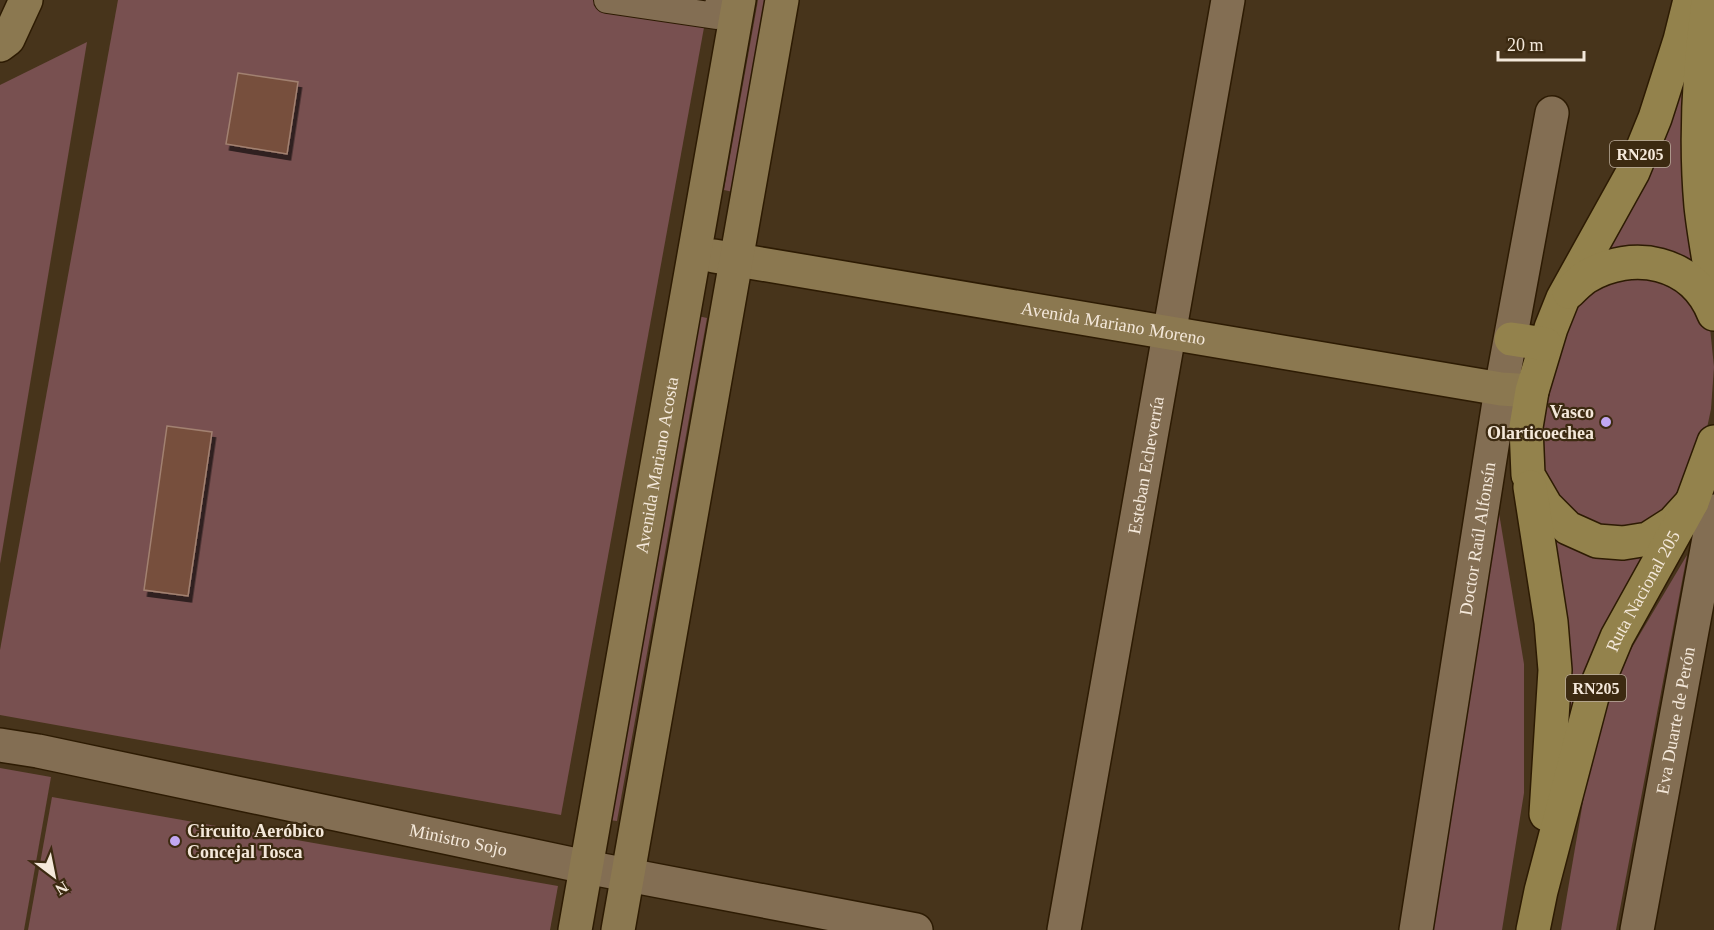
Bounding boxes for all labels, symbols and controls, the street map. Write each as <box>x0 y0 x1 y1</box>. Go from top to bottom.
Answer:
scale bar <box>1498 24 1584 62</box>
text: 20 m <box>1507 35 1544 55</box>
road number: RN205 <box>1610 141 1670 167</box>
street label: Avenida Mariano Moreno <box>1020 298 1207 349</box>
street label: Avenida Mariano Acosta <box>632 375 682 555</box>
street label: Esteban Echeverría <box>1124 395 1168 536</box>
place label: Vasco Olarticoechea <box>1487 402 1594 443</box>
marker: Vasco Olarticoechea <box>1599 415 1613 429</box>
street label: Doctor Raúl Alfonsín <box>1456 461 1499 617</box>
street label: Ruta Nacional 205 <box>1602 527 1684 655</box>
street label: Eva Duarte de Perón <box>1652 645 1699 796</box>
road number: RN205 <box>1566 675 1626 701</box>
street label: Ministro Sojo <box>407 820 509 860</box>
place label: Circuito Aeróbico Concejal Tosca <box>187 821 324 862</box>
marker: Circuito Aeróbico Concejal Tosca <box>168 834 182 848</box>
north arrow <box>24 846 84 906</box>
text: N <box>52 878 71 899</box>

